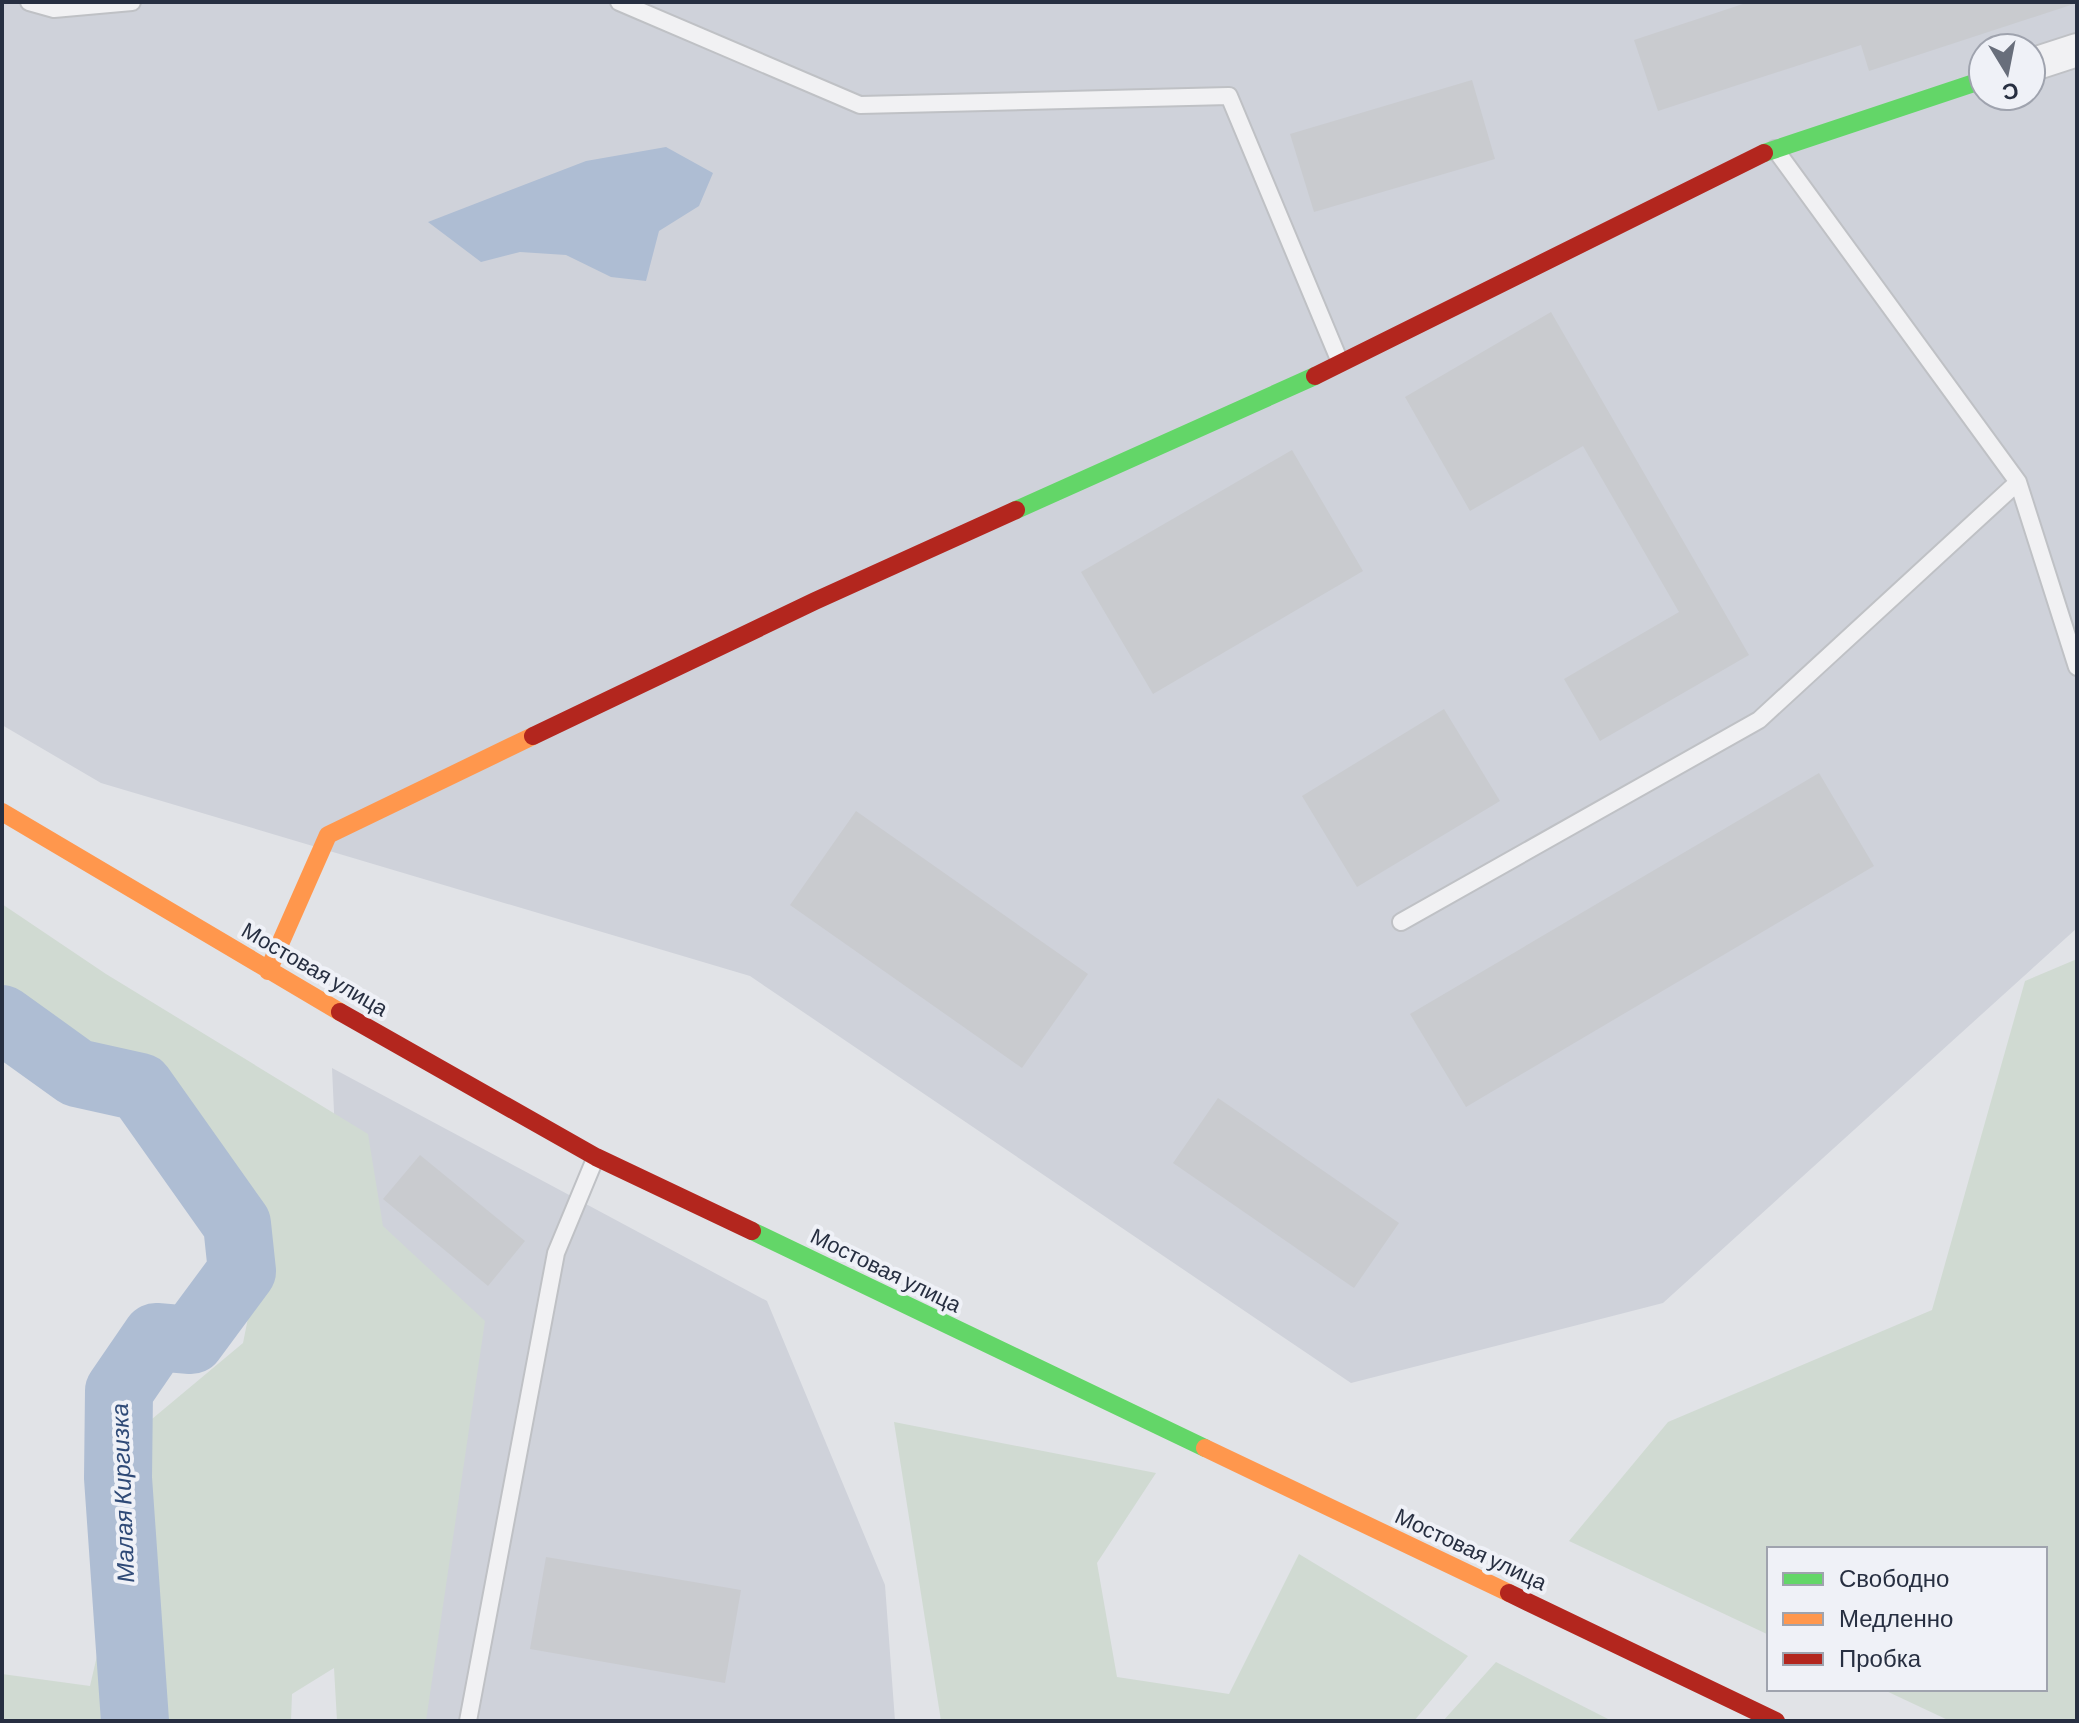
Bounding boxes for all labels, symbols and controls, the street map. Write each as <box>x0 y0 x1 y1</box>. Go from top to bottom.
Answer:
north arrow <box>1967 32 2047 112</box>
text: С <box>2000 78 2021 107</box>
street label: Мостовая улица <box>237 916 394 1022</box>
street label: Мостовая улица <box>806 1221 967 1318</box>
water label: Малая Киргизка <box>104 1403 139 1583</box>
street label: Мостовая улица <box>1391 1502 1552 1596</box>
legend <box>1767 1547 2047 1691</box>
text: Свободно <box>1839 1563 1949 1592</box>
text: Медленно <box>1839 1603 1953 1632</box>
text: Пробка <box>1839 1643 1922 1672</box>

